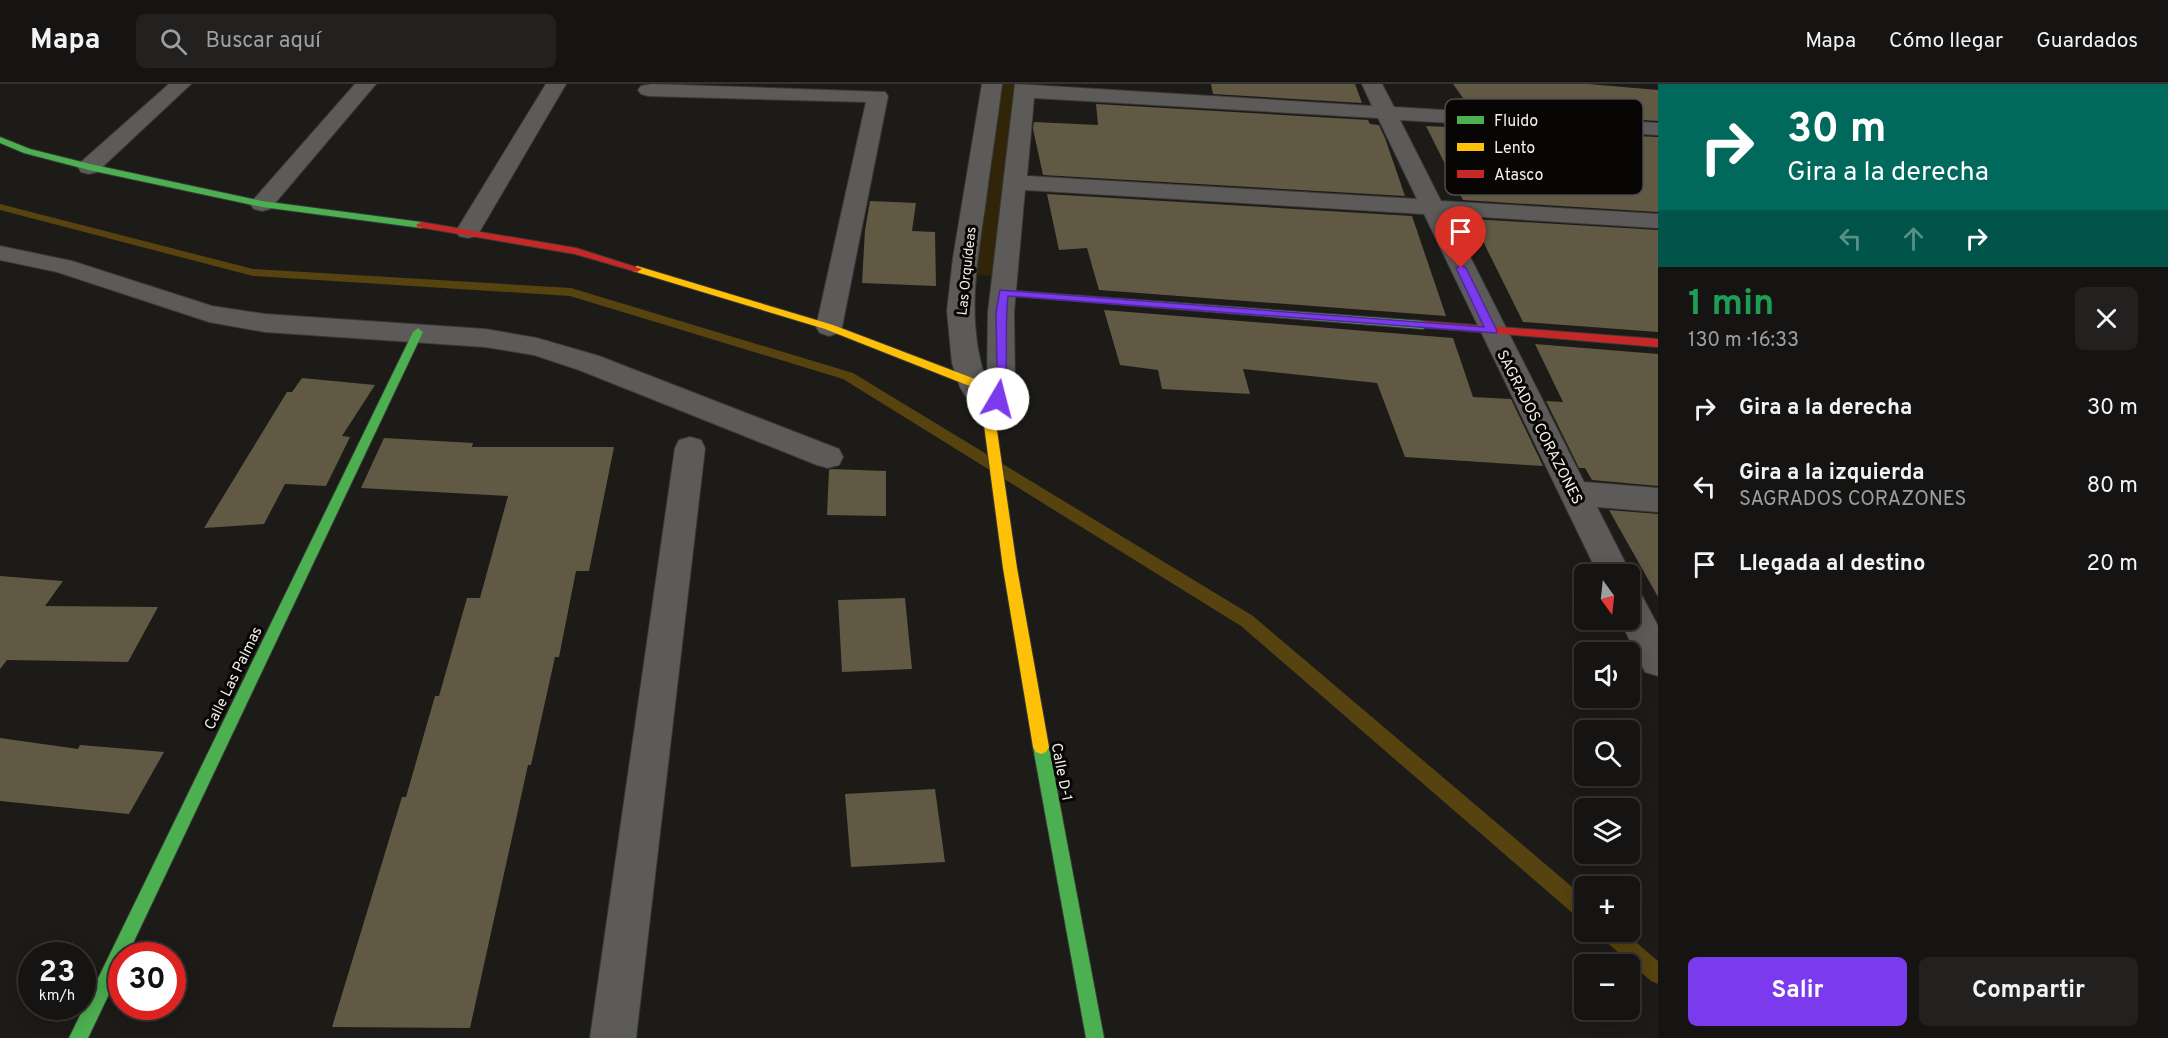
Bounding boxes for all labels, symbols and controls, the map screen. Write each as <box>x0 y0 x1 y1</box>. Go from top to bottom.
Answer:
search box <box>136 14 556 68</box>
text: Mapa <box>30 23 100 59</box>
icon: search <box>157 25 190 58</box>
text: Buscar aquí <box>205 28 321 55</box>
text: Mapa <box>1805 28 1856 55</box>
text: Cómo llegar <box>1889 28 2003 55</box>
text: Guardados <box>2036 28 2138 55</box>
legend <box>1445 99 1643 195</box>
text: 30 m <box>1787 104 1886 157</box>
icon: right <box>1688 108 1766 186</box>
text: Fluido <box>1494 112 1538 132</box>
text: Lento <box>1494 139 1535 159</box>
text: Gira a la derecha <box>1787 156 1989 190</box>
text: Atasco <box>1494 166 1543 186</box>
pin <box>1435 206 1486 268</box>
icon: arrive <box>1444 215 1477 248</box>
icon: left <box>1834 222 1867 255</box>
icon: ahead <box>1897 222 1930 255</box>
icon: right <box>1960 222 1993 255</box>
street label: Las Orquídeas <box>954 226 981 316</box>
text: 1 min <box>1688 282 1774 328</box>
button: close <box>2075 287 2138 350</box>
text: 130 m · 16:33 <box>1688 328 1799 354</box>
street label: SAGRADOS CORAZONES <box>1491 347 1586 508</box>
position arrow <box>966 367 1030 431</box>
icon: right <box>1688 392 1721 425</box>
text: Gira a la derecha <box>1739 395 1912 422</box>
text: 30 m <box>2087 395 2138 422</box>
text: Gira a la izquierda <box>1739 460 1925 487</box>
icon: left <box>1688 470 1721 503</box>
text: 80 m <box>2087 473 2138 500</box>
text: SAGRADOS CORAZONES <box>1739 487 1967 513</box>
icon: arrive <box>1688 548 1721 581</box>
text: Llegada al destino <box>1739 551 1925 578</box>
text: 20 m <box>2087 551 2138 578</box>
north arrow <box>1574 564 1640 630</box>
map controls <box>1574 564 1640 1020</box>
street label: Calle Las Palmas <box>201 624 268 733</box>
button: sound <box>1574 642 1640 708</box>
button: search <box>1574 720 1640 786</box>
street label: Calle D-1 <box>1046 742 1075 803</box>
button: layers <box>1574 798 1640 864</box>
button: + <box>1574 876 1640 942</box>
speed limit sign: 30 <box>108 942 186 1020</box>
button: − <box>1574 954 1640 1020</box>
text: 23 <box>39 955 75 992</box>
button: Salir <box>1688 957 1907 1026</box>
button: Compartir <box>1919 957 2138 1026</box>
text: km/h <box>39 987 75 1006</box>

